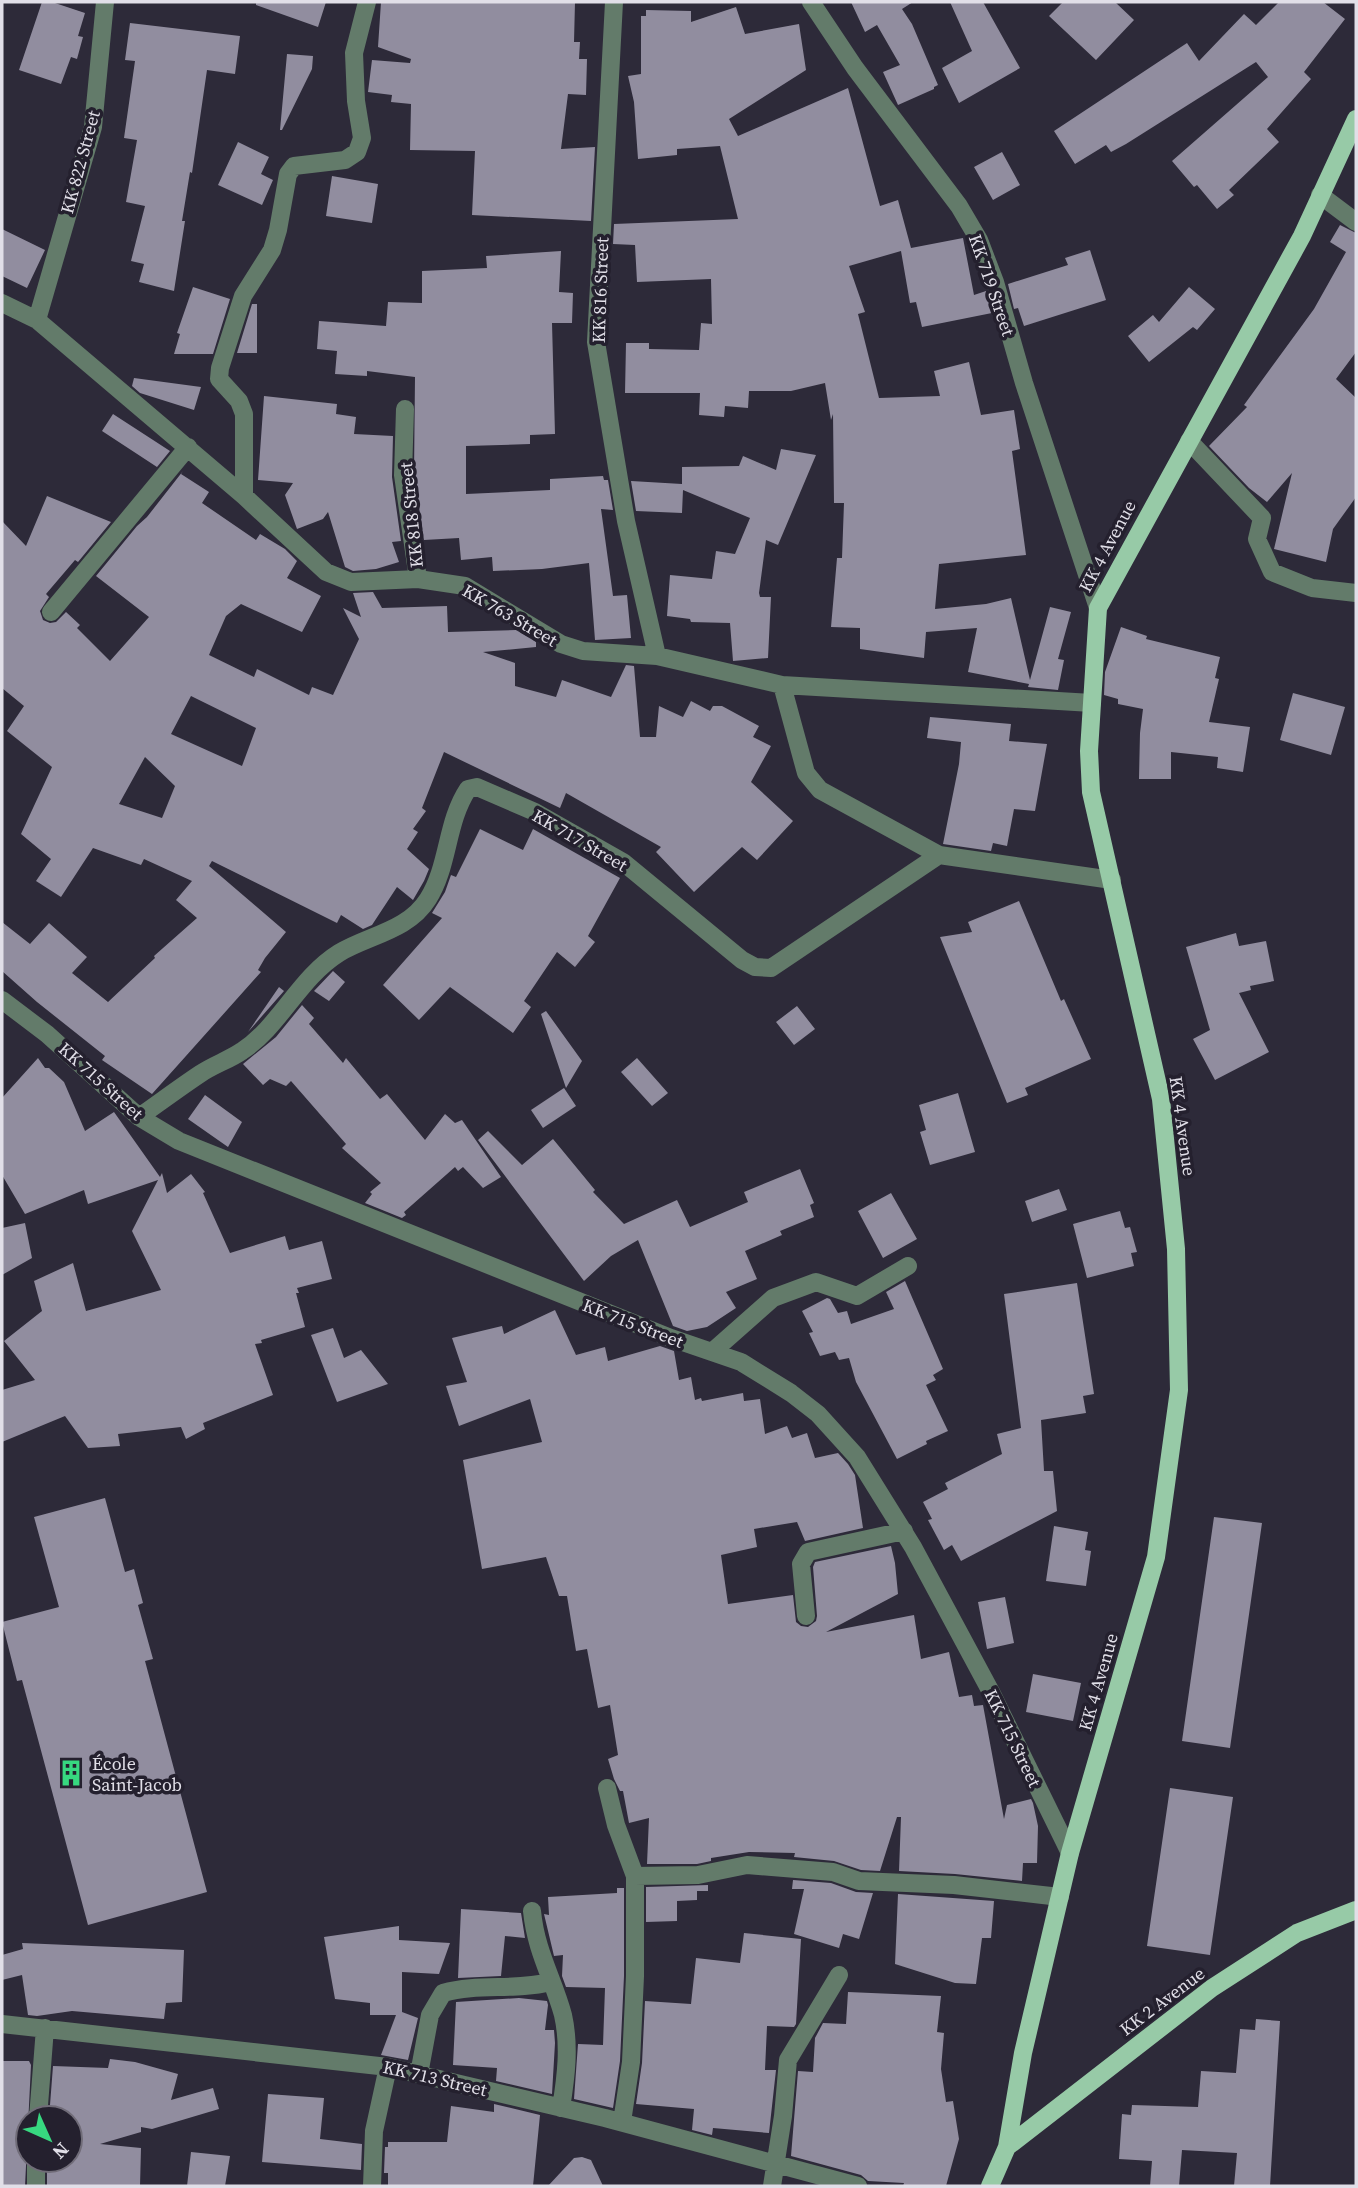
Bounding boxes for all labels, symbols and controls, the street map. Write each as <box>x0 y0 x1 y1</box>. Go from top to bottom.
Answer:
street label: KK 822 Street <box>54 107 106 216</box>
street label: KK 719 Street <box>963 231 1021 339</box>
street label: KK 816 Street <box>586 236 614 343</box>
street label: KK 818 Street <box>393 461 429 569</box>
street label: KK 4 Avenue <box>1072 496 1142 596</box>
street label: KK 763 Street <box>458 578 562 652</box>
street label: KK 717 Street <box>528 803 632 877</box>
street label: KK 715 Street <box>53 1036 149 1126</box>
street label: KK 4 Avenue <box>1164 1074 1202 1178</box>
street label: KK 715 Street <box>579 1292 687 1354</box>
street label: KK 4 Avenue <box>1072 1630 1124 1734</box>
street label: KK 715 Street <box>979 1685 1048 1791</box>
place label: École Saint-Jacob <box>92 1751 182 1797</box>
building icon: École Saint-Jacob <box>56 1758 86 1788</box>
street label: KK 2 Avenue <box>1114 1961 1210 2041</box>
street label: KK 713 Street <box>381 2054 490 2102</box>
north arrow <box>14 2104 84 2174</box>
text: N <box>47 2137 75 2165</box>

